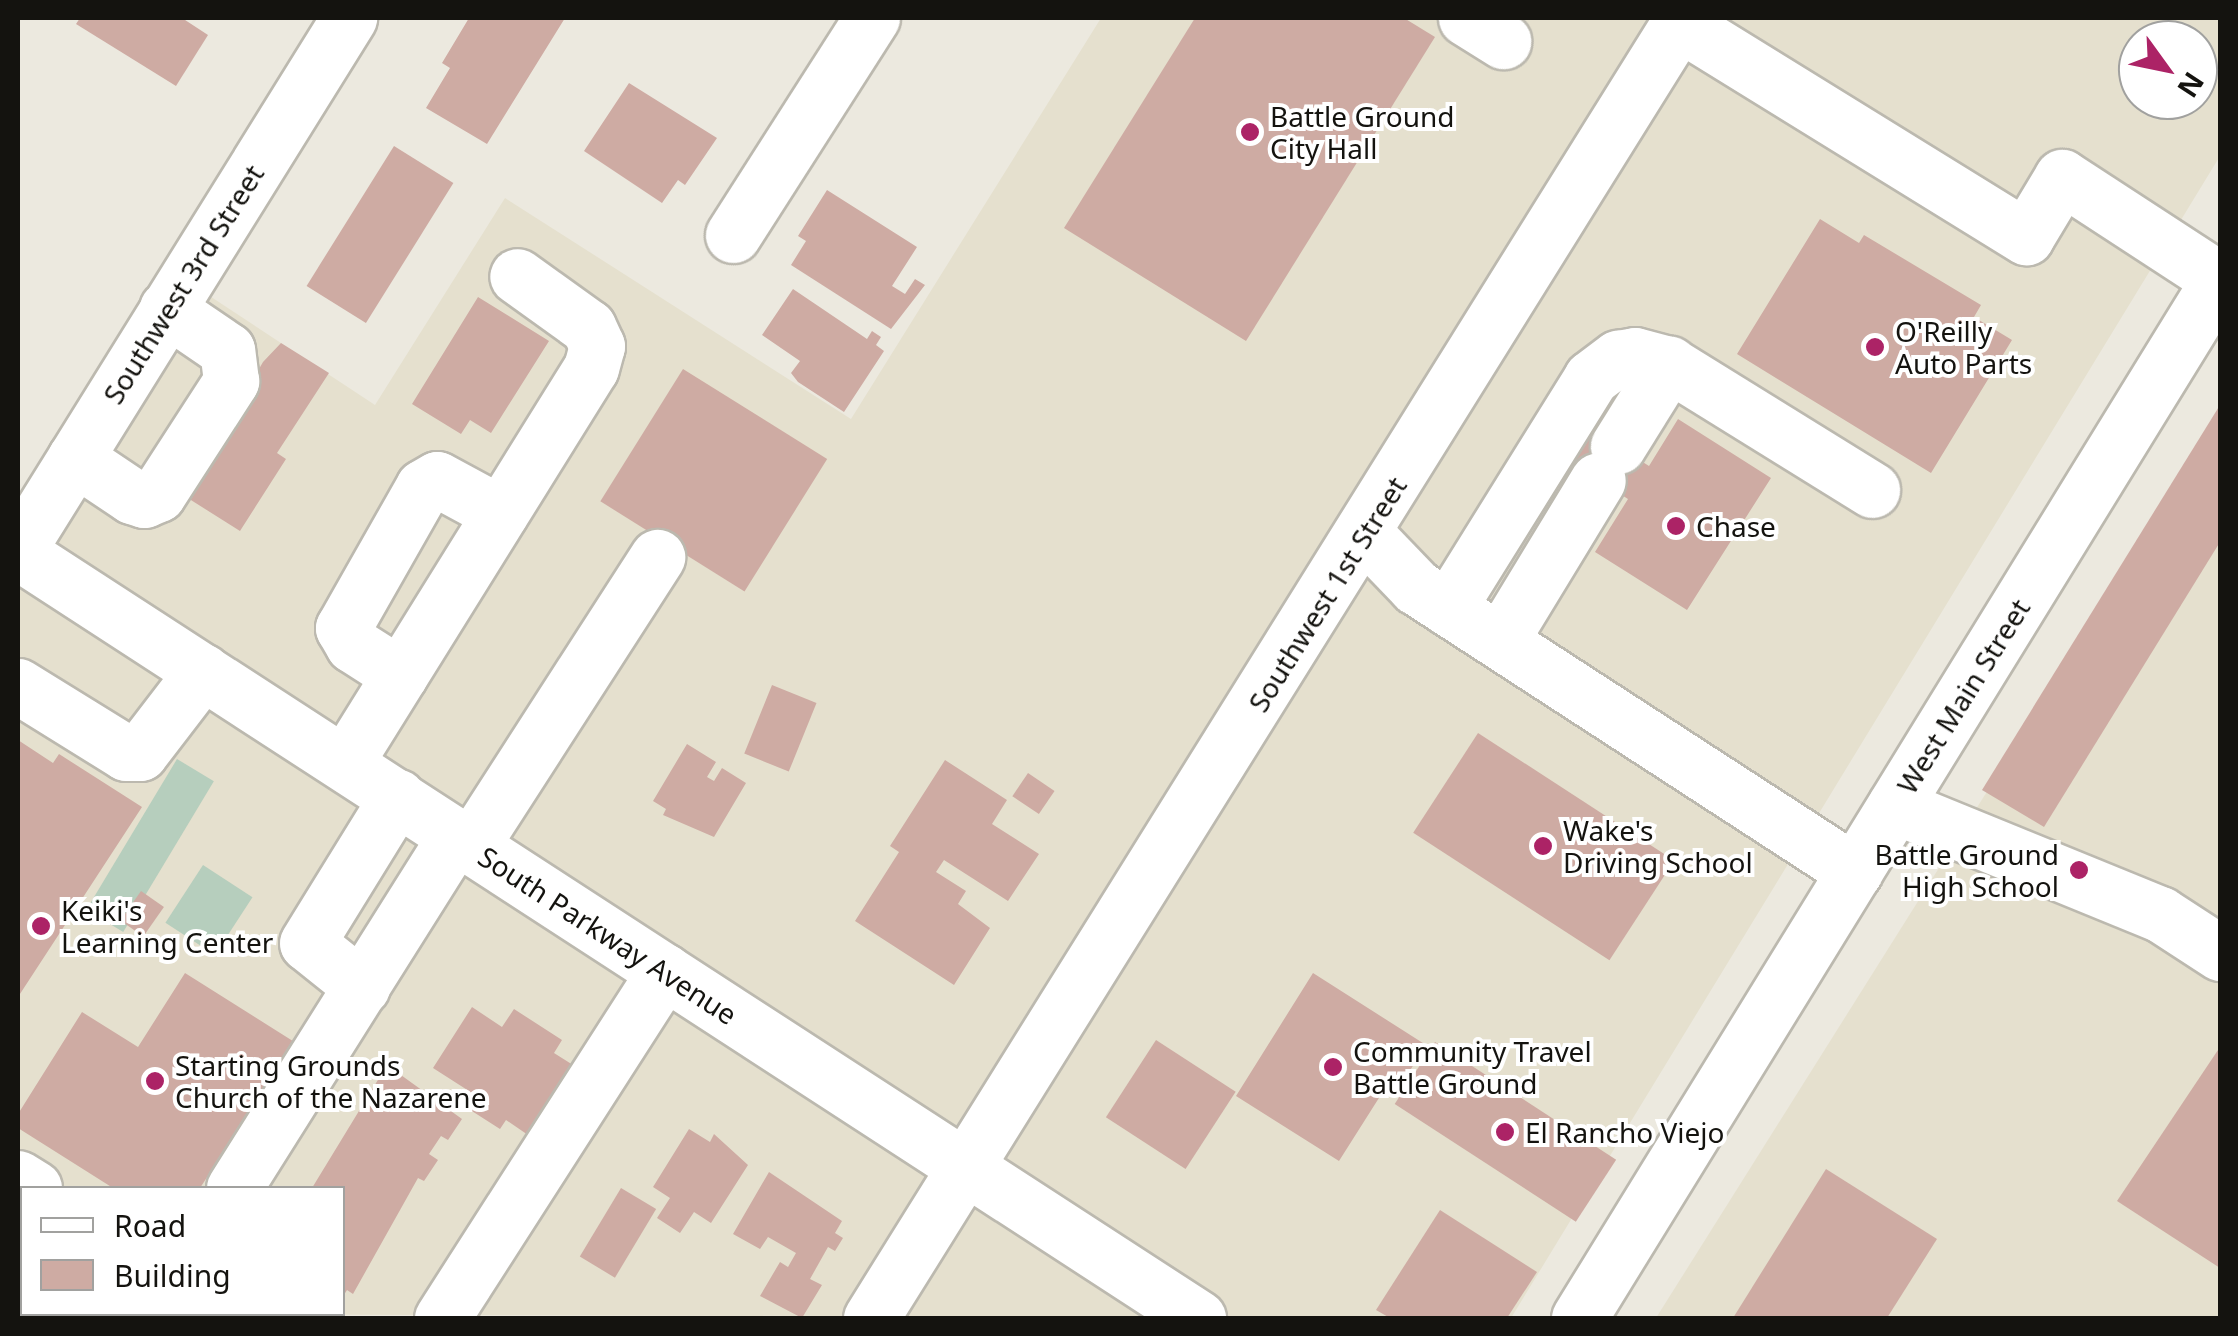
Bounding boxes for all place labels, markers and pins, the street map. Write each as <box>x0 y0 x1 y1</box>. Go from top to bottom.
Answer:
place label: Battle Ground City Hall <box>1270 99 1455 165</box>
marker: Battle Ground City Hall <box>1239 121 1261 143</box>
place label: O'Reilly Auto Parts <box>1895 314 2032 380</box>
marker: O'Reilly Auto Parts <box>1864 336 1886 358</box>
place label: Chase <box>1696 509 1776 543</box>
marker: Chase <box>1665 515 1687 537</box>
place label: Wake's Driving School <box>1563 813 1753 879</box>
marker: Wake's Driving School <box>1532 835 1554 857</box>
place label: Battle Ground High School <box>1874 837 2059 903</box>
marker: Battle Ground High School <box>2068 859 2090 881</box>
place label: Keiki's Learning Center <box>61 893 273 959</box>
marker: Keiki's Learning Center <box>30 915 52 937</box>
place label: Community Travel Battle Ground <box>1353 1034 1592 1100</box>
place label: Starting Grounds Church of the Nazarene <box>175 1048 486 1114</box>
marker: Community Travel Battle Ground <box>1322 1056 1344 1078</box>
marker: Starting Grounds Church of the Nazarene <box>144 1070 166 1092</box>
place label: El Rancho Viejo <box>1525 1115 1724 1149</box>
marker: El Rancho Viejo <box>1494 1121 1516 1143</box>

